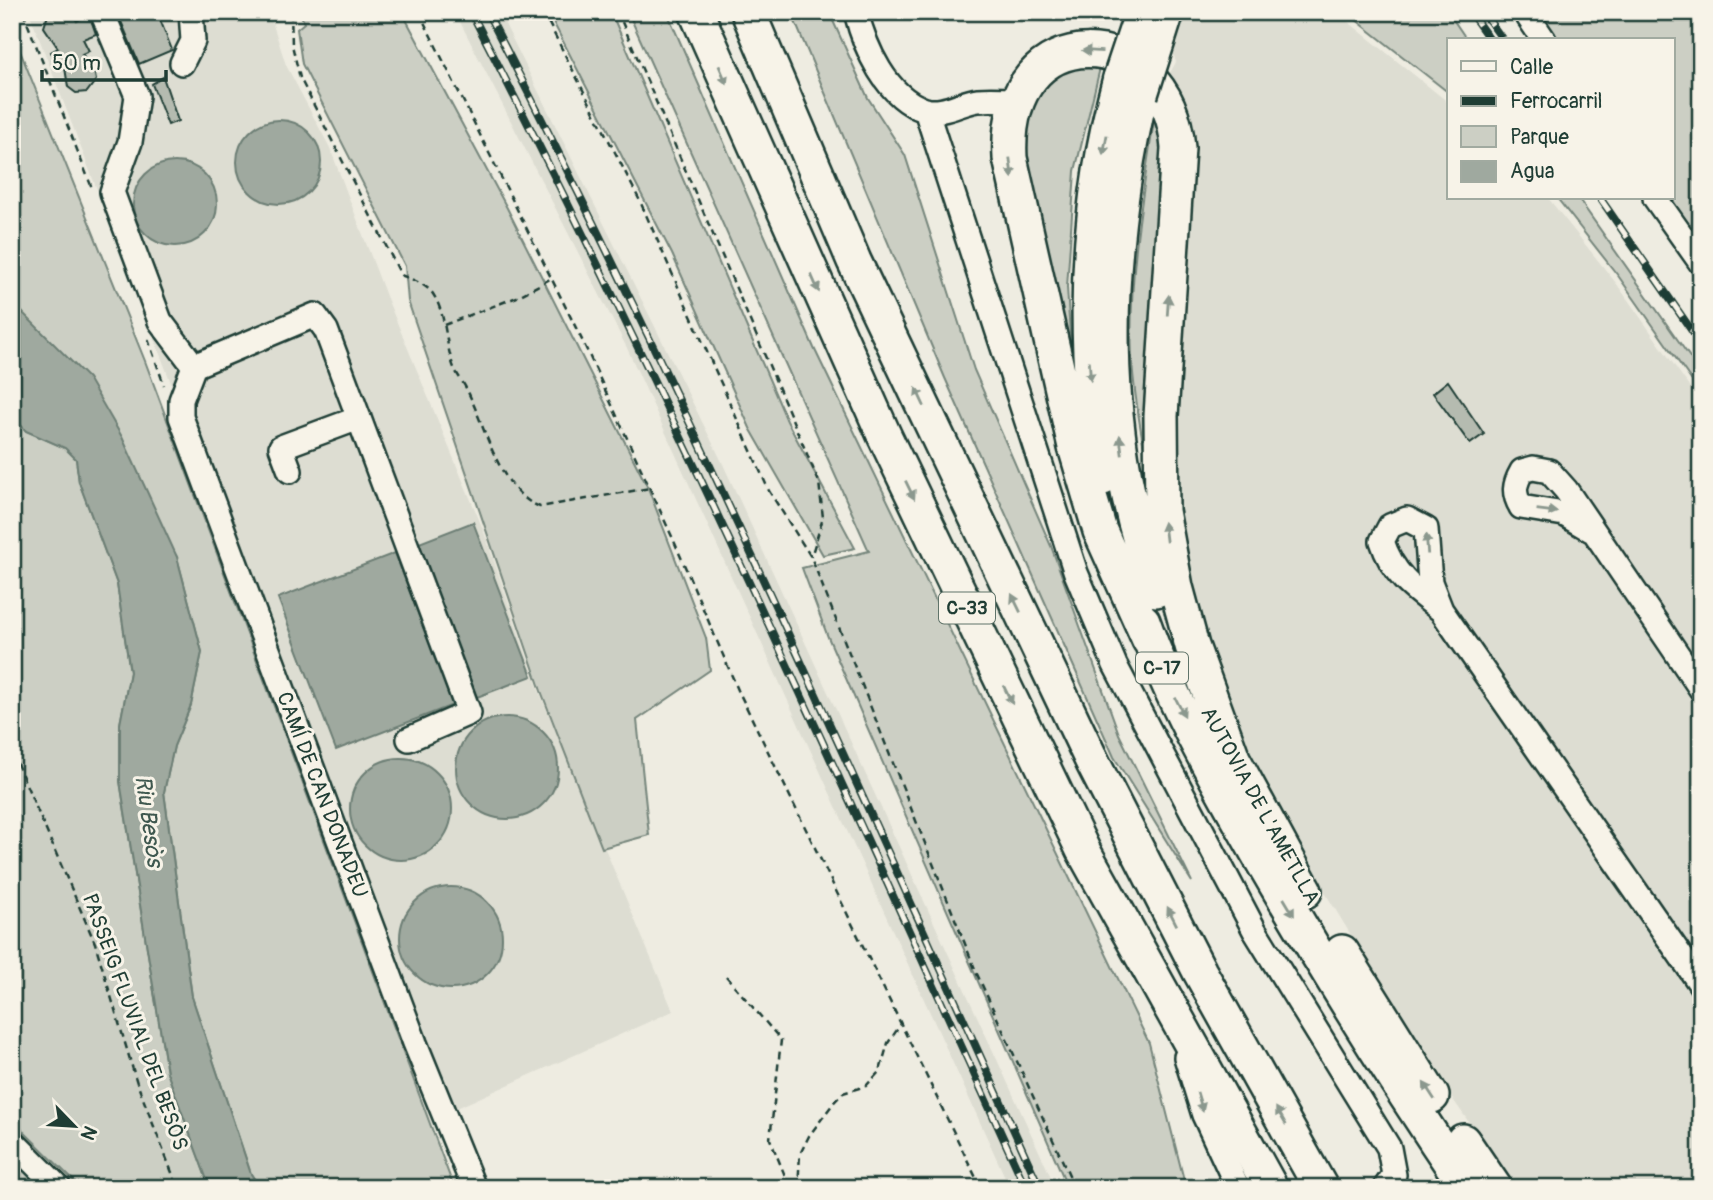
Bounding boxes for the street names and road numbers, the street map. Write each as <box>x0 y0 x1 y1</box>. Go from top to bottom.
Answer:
road number: C-33 <box>939 593 995 624</box>
road number: C-17 <box>1136 652 1188 684</box>
street label: CAMÍ DE CAN DONADEU <box>270 688 374 902</box>
street label: AUTOVIA DE L'AMETLLA <box>1194 702 1326 910</box>
street label: PASSEIG FLUVIAL DEL BESÒS <box>76 890 195 1154</box>

